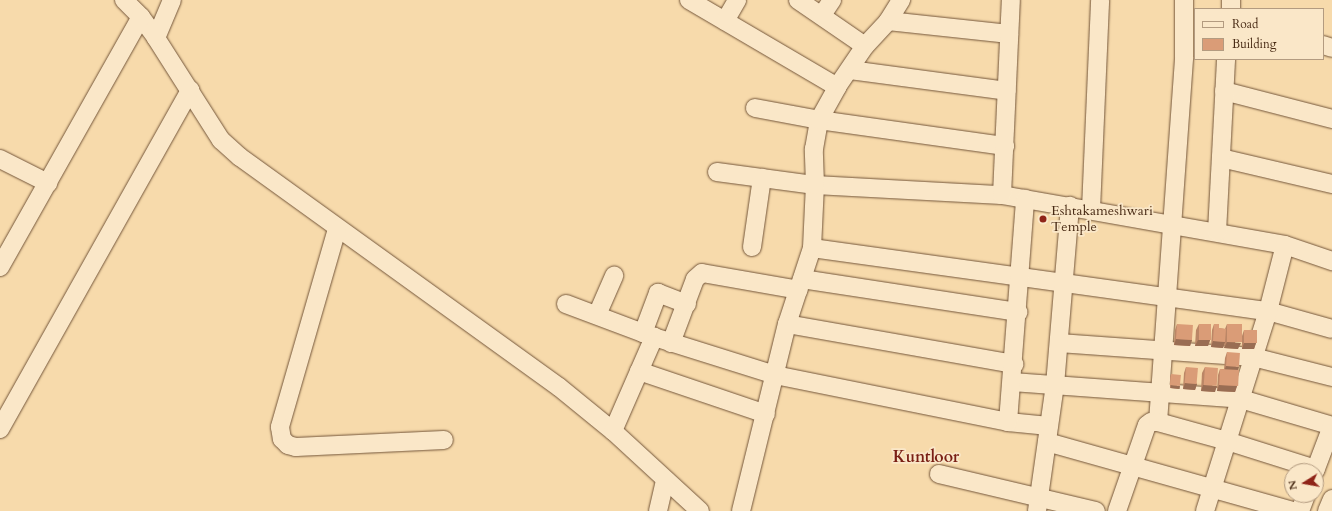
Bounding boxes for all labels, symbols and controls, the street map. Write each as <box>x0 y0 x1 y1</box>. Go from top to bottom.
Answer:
legend <box>1194 8 1324 60</box>
text: Road <box>1232 16 1258 32</box>
text: Building <box>1232 36 1276 52</box>
place label: Eshtakameshwari Temple <box>1051 203 1153 236</box>
marker: Eshtakameshwari Temple <box>1038 214 1048 224</box>
district label: Kuntloor <box>893 447 959 467</box>
north arrow <box>1284 463 1324 503</box>
text: N <box>1284 479 1301 491</box>

